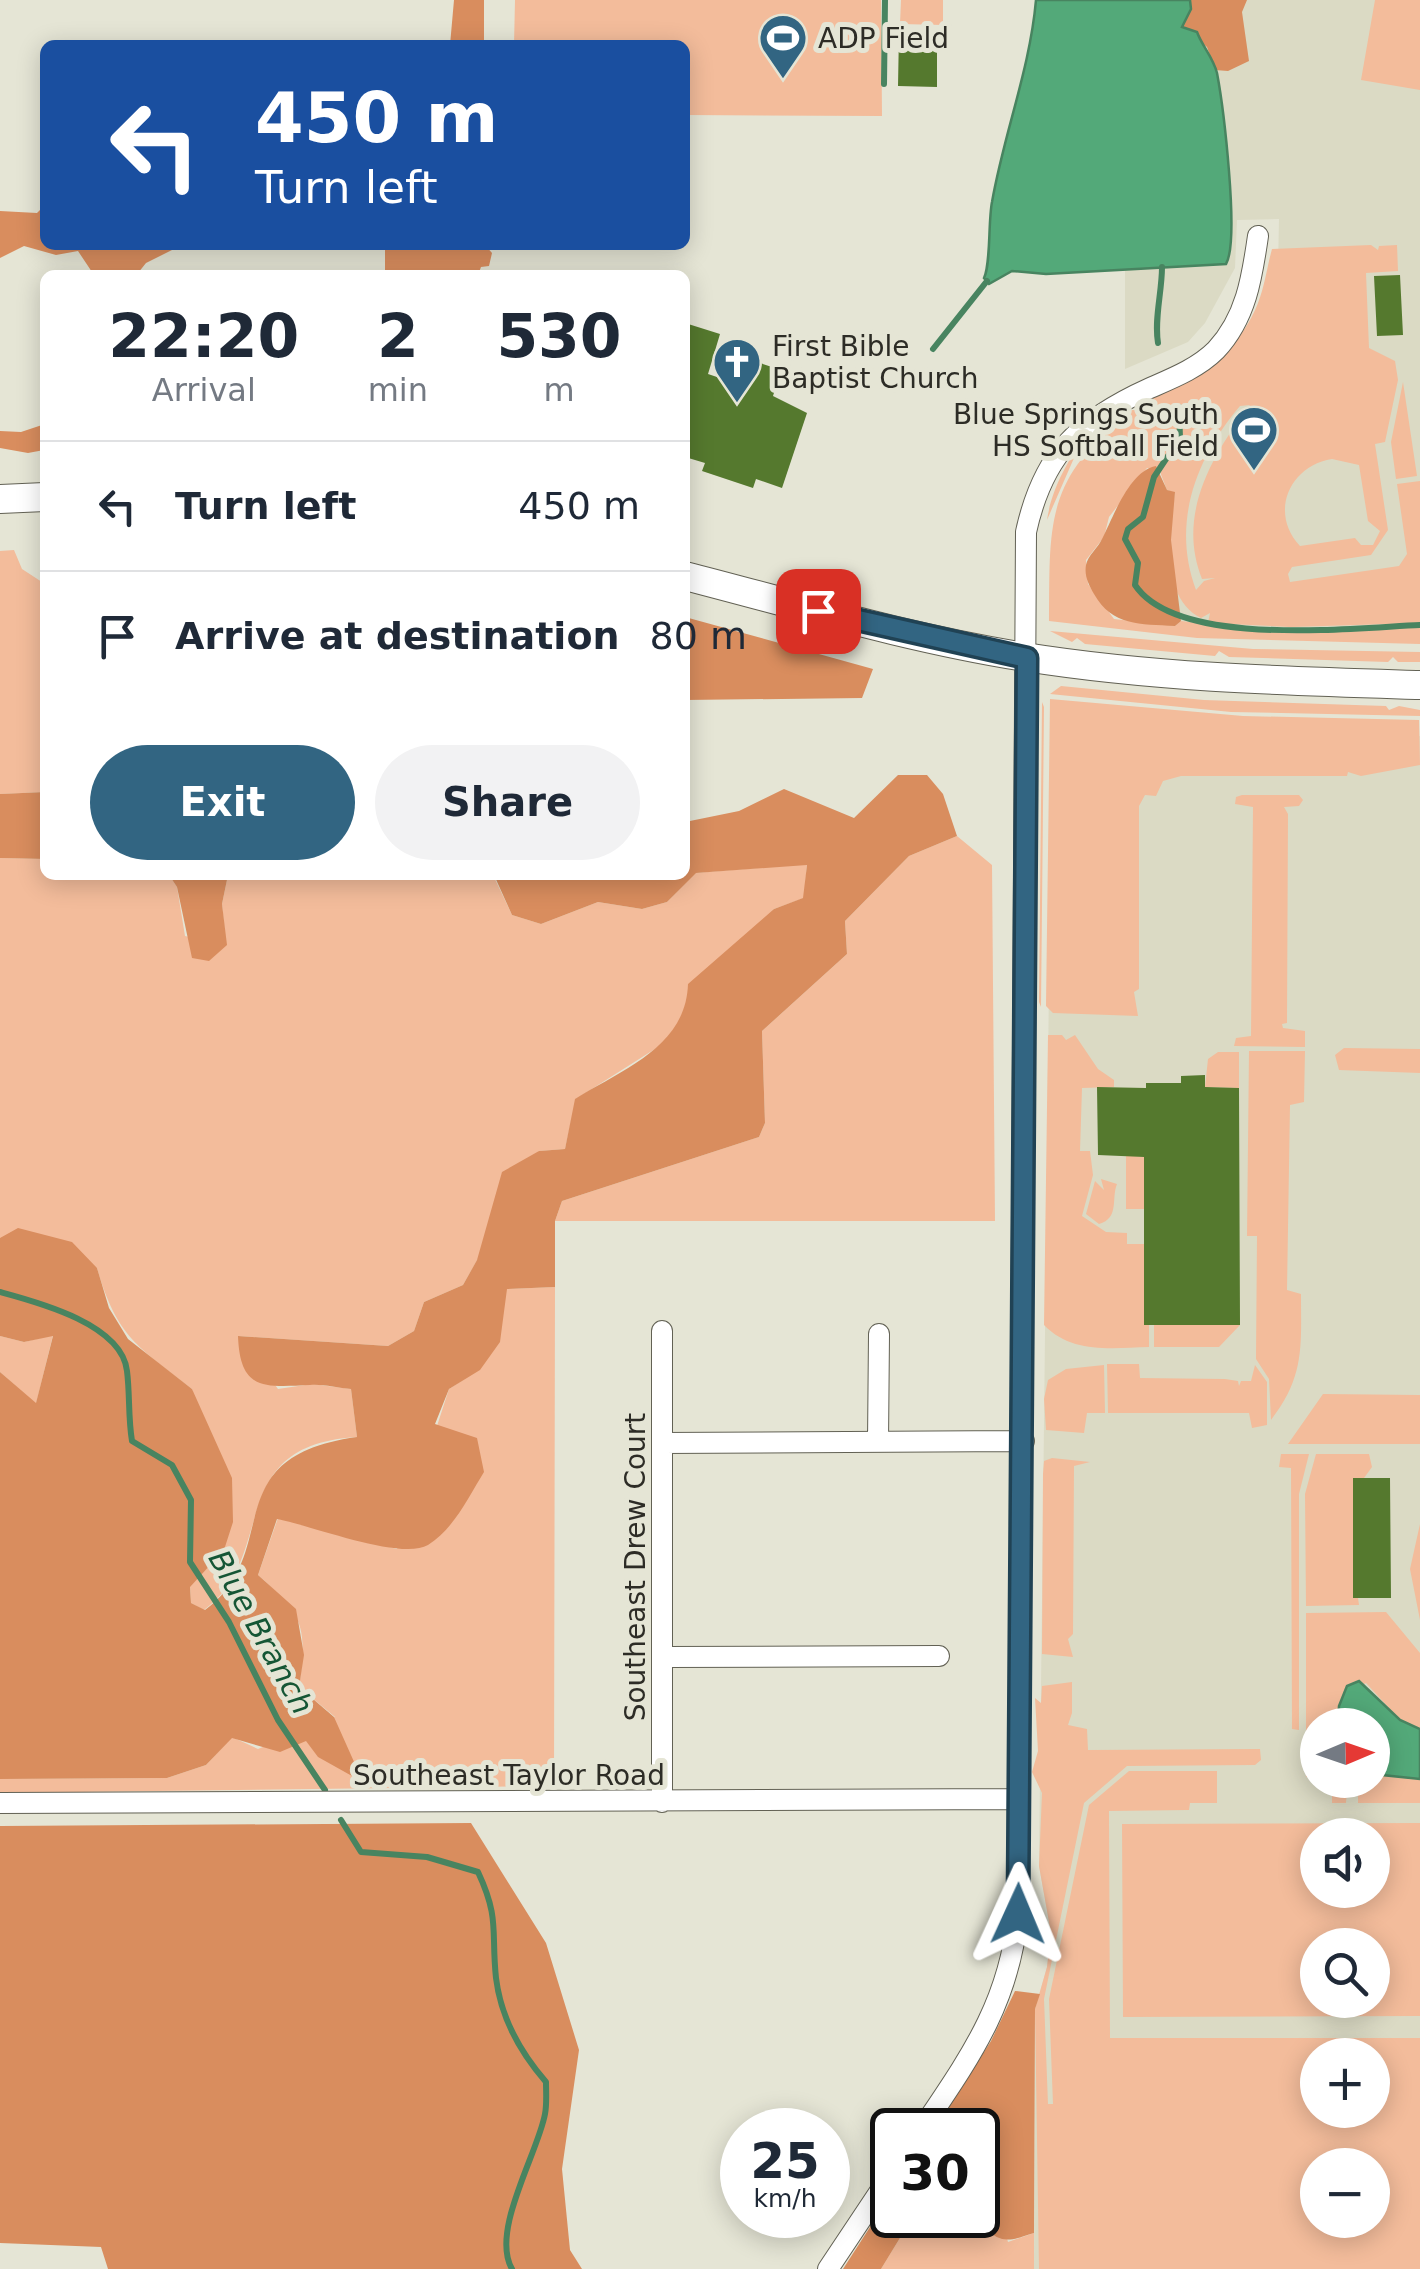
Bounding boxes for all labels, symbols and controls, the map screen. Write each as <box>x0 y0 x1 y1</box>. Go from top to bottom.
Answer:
sports icon: ADP Field <box>757 12 809 80</box>
place label: ADP Field <box>818 22 949 55</box>
text: 450 m <box>255 77 498 159</box>
icon: left <box>90 80 220 210</box>
text: Turn left <box>255 161 438 214</box>
text: 22:20 <box>108 301 299 371</box>
text: 2 <box>377 301 419 371</box>
text: 530 <box>496 301 622 371</box>
place label: First Bible Baptist Church <box>772 330 978 395</box>
church icon: First Bible Baptist Church <box>711 336 763 404</box>
text: Arrival <box>152 371 256 409</box>
text: min <box>368 371 428 409</box>
text: m <box>543 371 575 409</box>
place label: Blue Springs South HS Softball Field <box>953 398 1219 463</box>
sports icon: Blue Springs South HS Softball Field <box>1228 404 1280 472</box>
icon: left <box>90 479 145 534</box>
text: Turn left <box>175 484 356 528</box>
text: 450 m <box>518 484 640 528</box>
pin <box>776 569 861 654</box>
icon: arrive <box>791 584 846 639</box>
icon: arrive <box>90 609 145 664</box>
text: Arrive at destination <box>175 614 620 658</box>
text: 80 m <box>650 614 747 658</box>
button: Exit <box>90 745 355 860</box>
button: Share <box>375 745 640 860</box>
street label: Southeast Drew Court <box>619 1413 652 1721</box>
water label: Blue Branch <box>202 1544 320 1720</box>
north arrow <box>1300 1708 1390 1798</box>
map controls <box>1300 1708 1390 2238</box>
street label: Southeast Taylor Road <box>353 1759 665 1792</box>
button: sound <box>1300 1818 1390 1908</box>
position arrow <box>966 1862 1070 1966</box>
button: search <box>1300 1928 1390 2018</box>
button: + <box>1300 2038 1390 2128</box>
speed limit sign: 30 <box>870 2108 1000 2238</box>
text: 25 <box>750 2132 820 2190</box>
button: − <box>1300 2148 1390 2238</box>
text: km/h <box>753 2184 817 2213</box>

